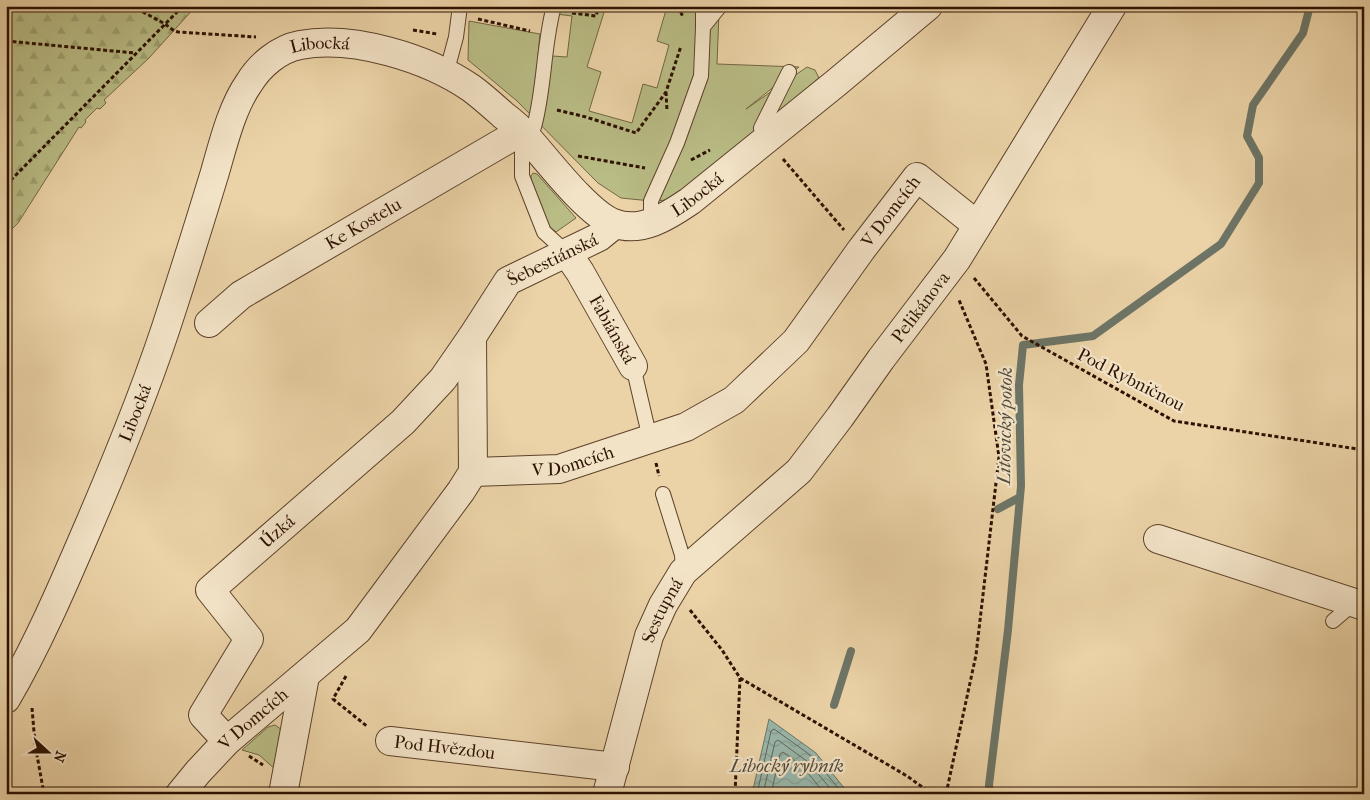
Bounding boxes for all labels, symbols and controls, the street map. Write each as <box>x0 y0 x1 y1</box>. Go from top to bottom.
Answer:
street label: Libocká <box>288 32 351 58</box>
street label: Libocká <box>667 168 728 221</box>
street label: V Domcích <box>856 171 925 252</box>
street label: Ke Kostelu <box>321 193 405 254</box>
street label: Šebestiánská <box>503 228 602 290</box>
street label: Pelikánova <box>887 267 955 347</box>
street label: Fabiánská <box>585 291 640 368</box>
street label: Pod Rybničnou <box>1074 344 1188 416</box>
water label: Litovický potok <box>993 367 1017 487</box>
street label: Libocká <box>114 381 156 445</box>
street label: V Domcích <box>530 441 617 480</box>
street label: Úzká <box>255 510 300 552</box>
street label: Sestupná <box>637 574 688 645</box>
street label: V Domcích <box>213 684 292 755</box>
north arrow <box>22 728 72 778</box>
street label: Pod Hvězdou <box>393 731 496 764</box>
text: N <box>50 748 70 765</box>
water label: Libocký rybník <box>728 755 844 777</box>

